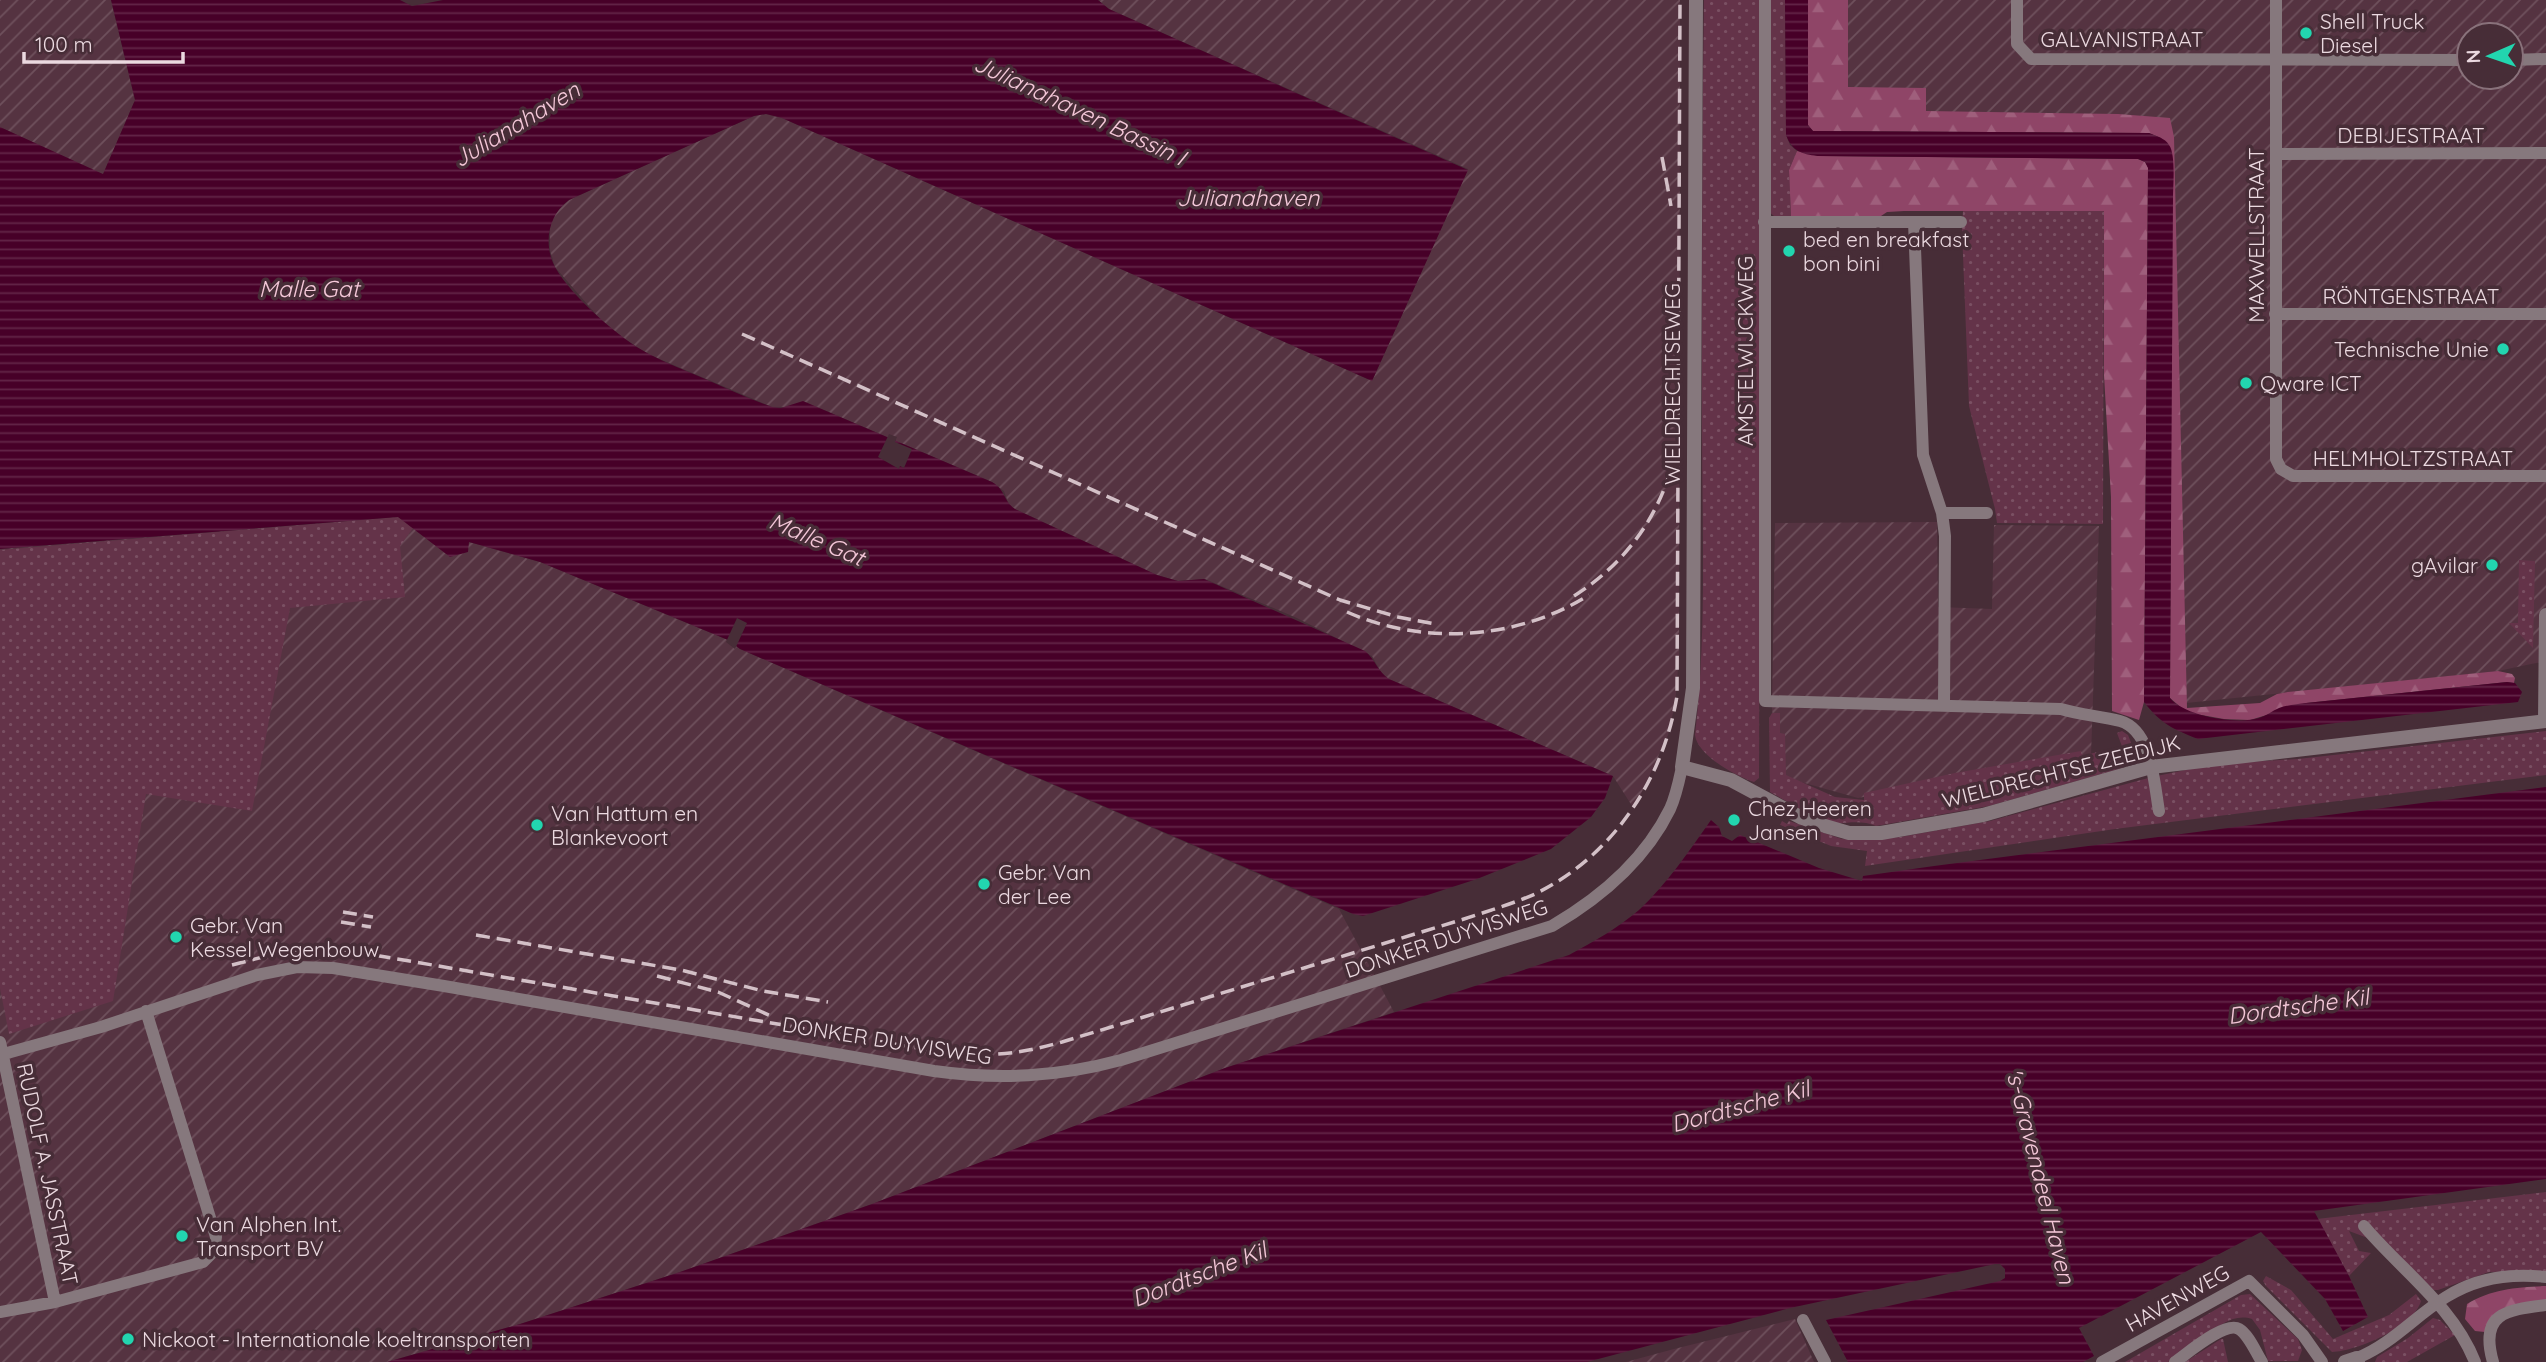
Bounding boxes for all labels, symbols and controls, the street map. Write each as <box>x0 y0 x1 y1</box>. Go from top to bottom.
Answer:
place label: Shell Truck Diesel <box>2320 8 2425 58</box>
scale bar <box>24 21 184 65</box>
north arrow <box>2455 21 2525 91</box>
marker: Shell Truck Diesel <box>2298 25 2314 41</box>
street label: GALVANISTRAAT <box>2040 26 2204 52</box>
text: 100 m <box>35 31 93 57</box>
water label: Julianahaven Bassin I <box>970 48 1192 173</box>
text: N <box>2461 49 2485 64</box>
water label: Julianahaven <box>447 74 585 173</box>
street label: DEBIJESTRAAT <box>2337 122 2485 148</box>
street label: MAXWELLSTRAAT <box>2243 147 2269 323</box>
water label: Julianahaven <box>1177 183 1320 212</box>
place label: bed en breakfast bon bini <box>1803 226 1969 276</box>
marker: bed en breakfast bon bini <box>1781 243 1797 259</box>
street label: AMSTELWIJCKWEG <box>1732 256 1758 446</box>
water label: Malle Gat <box>259 274 362 303</box>
street label: WIELDRECHTSEWEG <box>1659 283 1685 485</box>
street label: RÖNTGENSTRAAT <box>2323 283 2499 309</box>
place label: Technische Unie <box>2334 336 2489 362</box>
marker: Technische Unie <box>2495 341 2511 357</box>
place label: Qware ICT <box>2260 370 2362 396</box>
marker: Qware ICT <box>2238 375 2254 391</box>
street label: HELMHOLTZSTRAAT <box>2313 445 2513 471</box>
water label: Malle Gat <box>765 506 871 573</box>
place label: gAvilar <box>2411 552 2478 578</box>
marker: gAvilar <box>2484 557 2500 573</box>
street label: WIELDRECHTSE ZEEDIJK <box>1939 729 2183 813</box>
place label: Chez Heeren Jansen <box>1748 795 1872 845</box>
place label: Van Hattum en Blankevoort <box>551 800 698 850</box>
marker: Chez Heeren Jansen <box>1726 812 1742 828</box>
marker: Van Hattum en Blankevoort <box>529 817 545 833</box>
place label: Gebr. Van der Lee <box>998 859 1091 909</box>
marker: Gebr. Van der Lee <box>976 876 992 892</box>
street label: DONKER DUYVISWEG <box>1341 893 1551 983</box>
place label: Gebr. Van Kessel Wegenbouw <box>190 912 380 962</box>
marker: Gebr. Van Kessel Wegenbouw <box>168 929 184 945</box>
water label: Dordtsche Kil <box>2226 981 2373 1030</box>
street label: DONKER DUYVISWEG <box>780 1011 994 1069</box>
street label: RUDOLF A. JASSTRAAT <box>12 1061 84 1287</box>
water label: 's-Gravendeel Haven <box>2000 1065 2082 1287</box>
water label: Dordtsche Kil <box>1668 1073 1815 1138</box>
place label: Van Alphen Int. Transport BV <box>196 1211 341 1261</box>
marker: Van Alphen Int. Transport BV <box>174 1228 190 1244</box>
water label: Dordtsche Kil <box>1128 1234 1273 1313</box>
street label: HAVENWEG <box>2121 1259 2233 1337</box>
place label: Nickoot - Internationale koeltransporten <box>142 1326 530 1352</box>
marker: Nickoot - Internationale koeltransporten <box>120 1331 136 1347</box>

